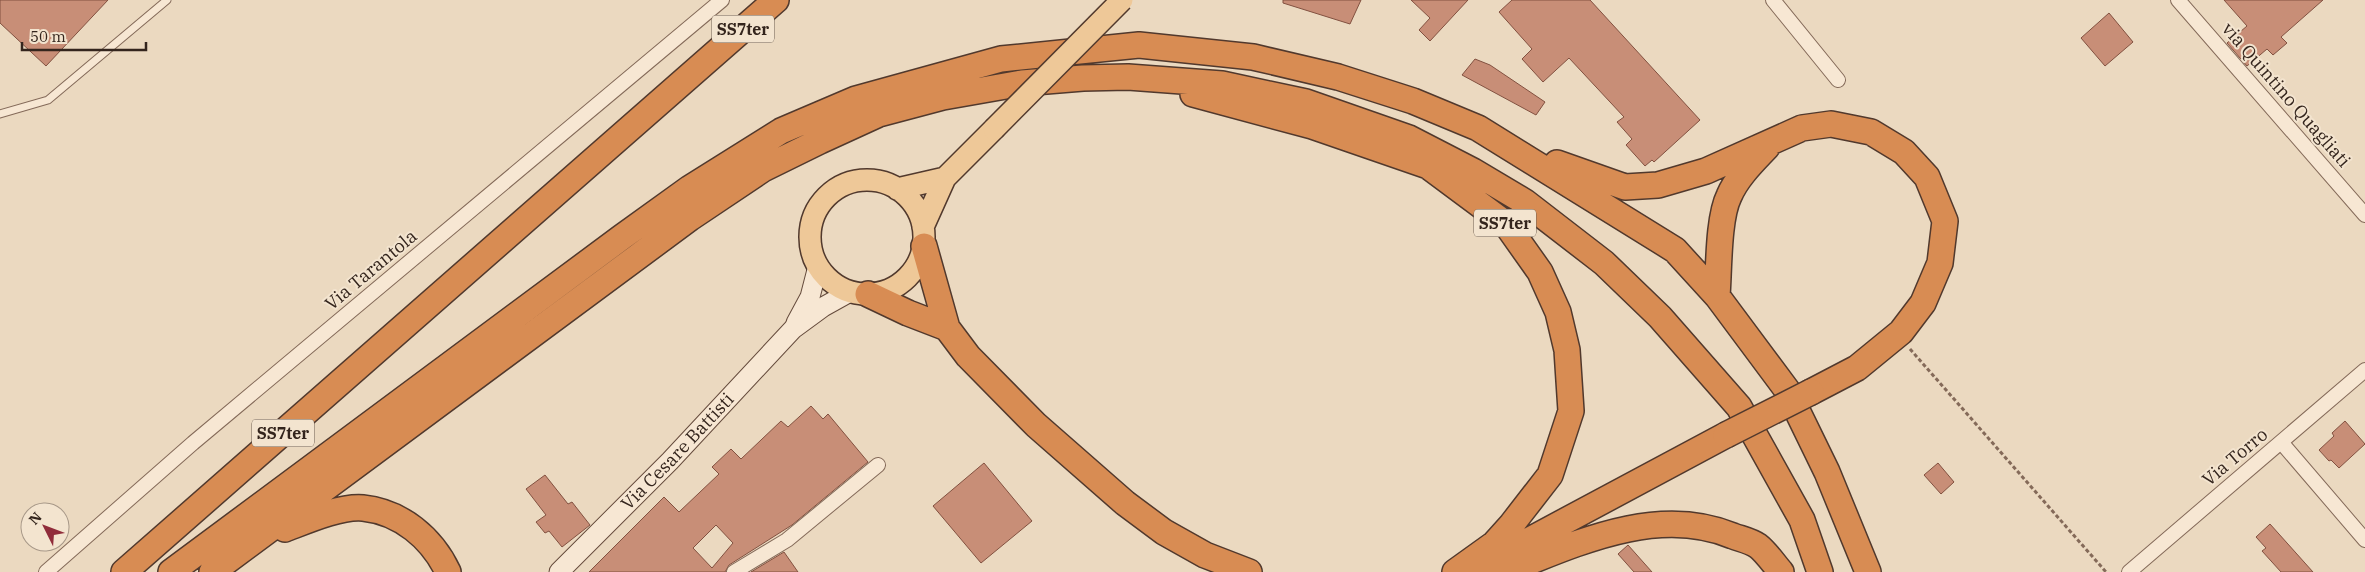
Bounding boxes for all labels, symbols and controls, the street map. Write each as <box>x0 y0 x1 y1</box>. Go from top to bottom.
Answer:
road number: SS7ter <box>712 15 774 42</box>
street label: via Quintino Quagliati <box>2217 17 2356 172</box>
scale bar <box>22 20 146 52</box>
text: 50 m <box>30 27 66 46</box>
road number: SS7ter <box>1474 210 1536 237</box>
street label: Via Tarantola <box>320 224 422 315</box>
street label: Via Cesare Battisti <box>616 388 739 515</box>
road number: SS7ter <box>252 419 314 446</box>
street label: Via Torro <box>2197 423 2272 491</box>
north arrow <box>20 502 70 552</box>
text: N <box>25 508 46 528</box>

